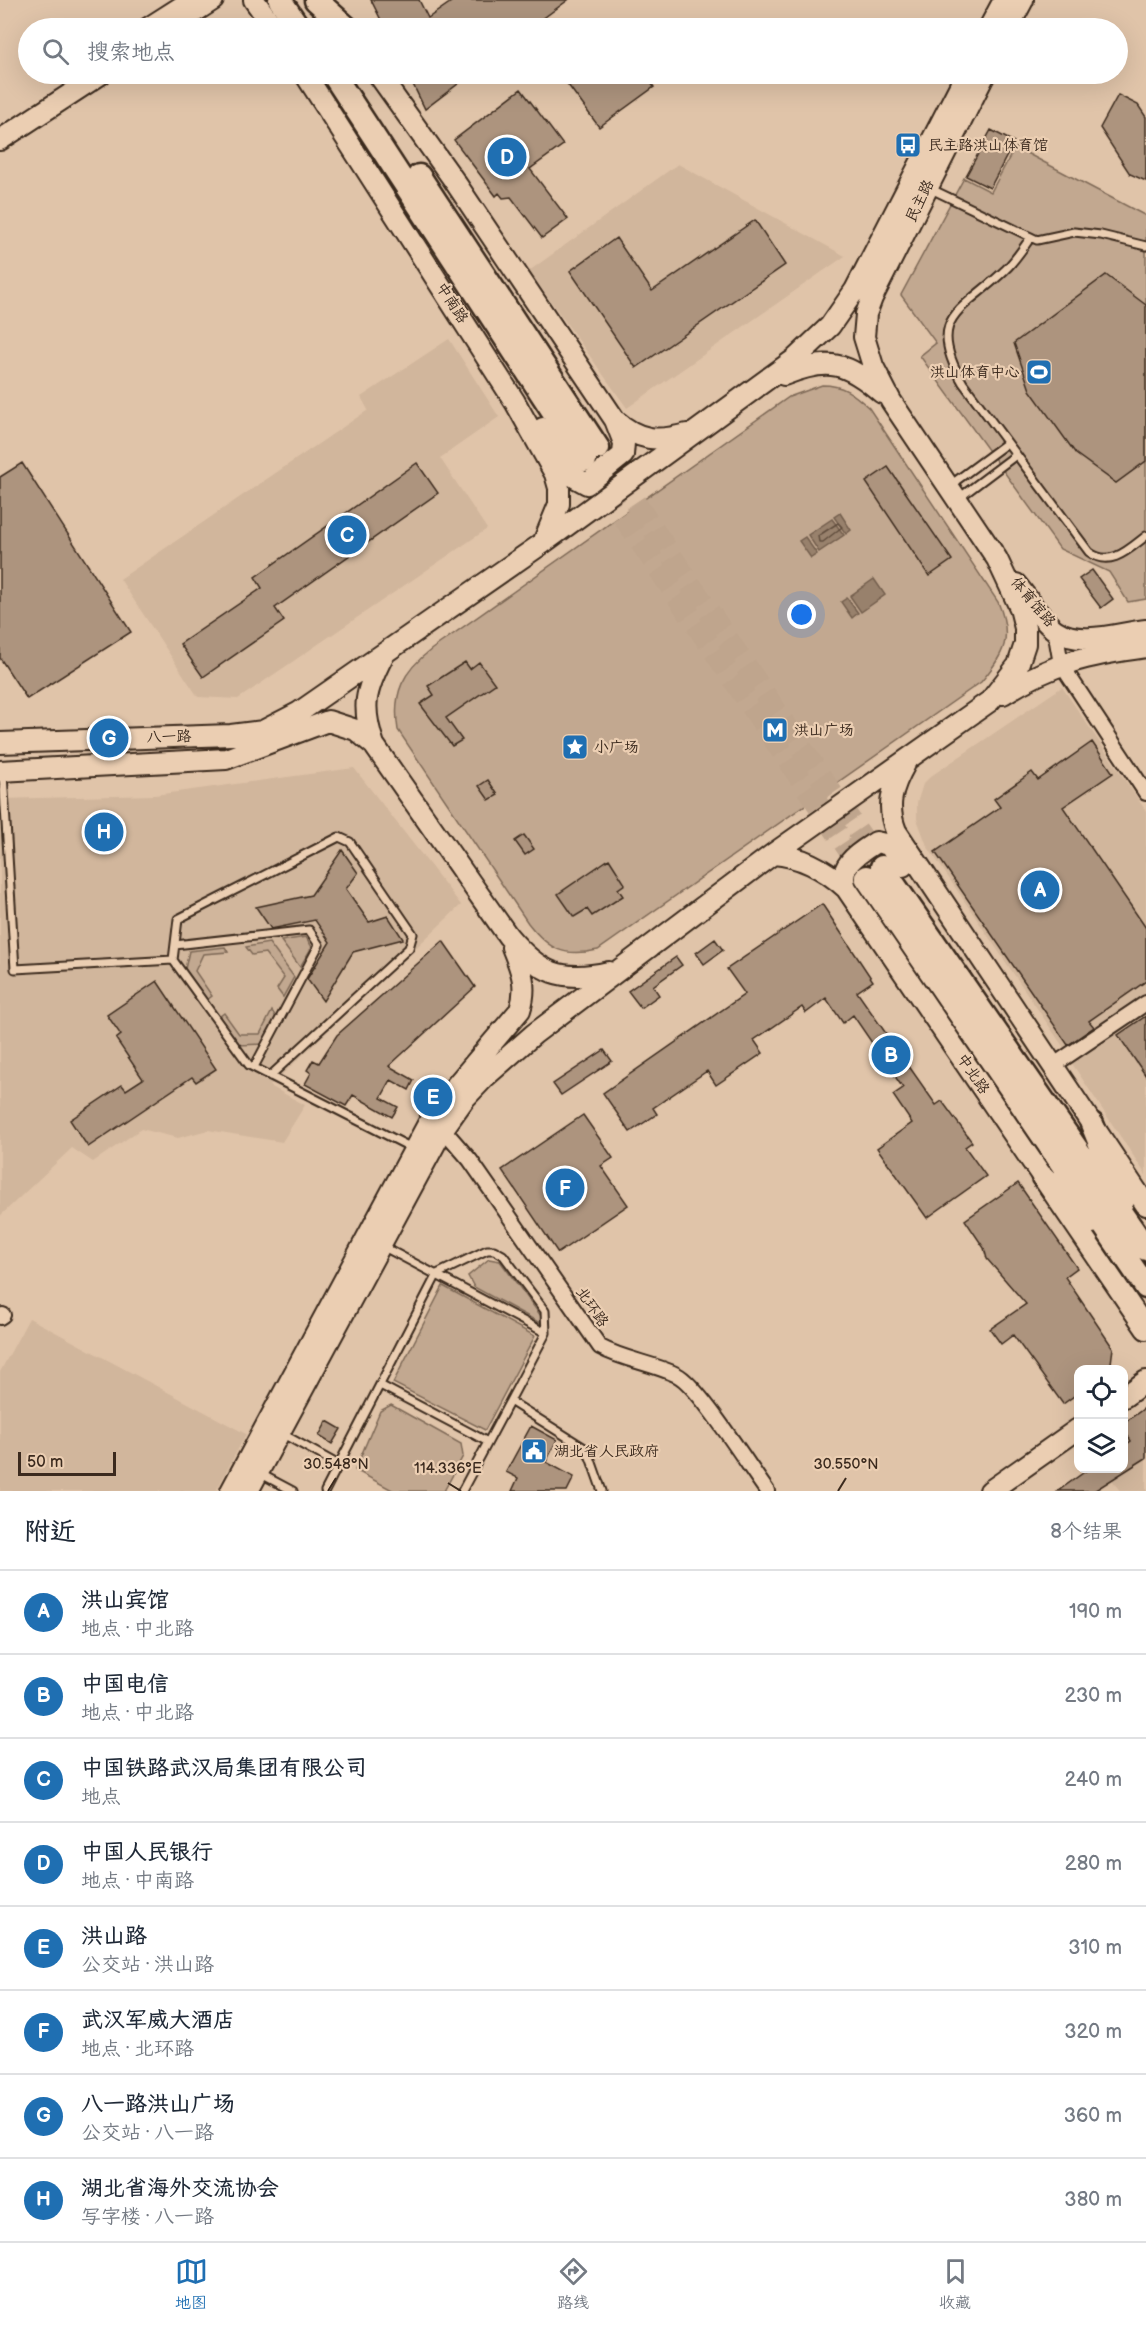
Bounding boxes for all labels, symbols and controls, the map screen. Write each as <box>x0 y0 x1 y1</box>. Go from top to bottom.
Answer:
search box <box>18 18 1128 84</box>
icon: search <box>39 35 72 68</box>
text: 搜索地点 <box>87 39 175 66</box>
bus stop icon: 民主路洪山体育馆 <box>893 130 923 160</box>
pin: D <box>488 134 526 180</box>
place label: 民主路洪山体育馆 <box>928 136 1048 155</box>
street label: 民主路 <box>902 177 938 225</box>
street label: 中南路 <box>432 279 472 327</box>
sports icon: 洪山体育中心 <box>1024 357 1054 387</box>
place label: 洪山体育中心 <box>930 363 1020 382</box>
pin: C <box>328 512 366 558</box>
street label: 体育馆路 <box>1006 573 1060 631</box>
your location <box>787 600 816 629</box>
metro station icon: 洪山广场 <box>760 715 790 745</box>
pin: G <box>90 716 128 760</box>
place label: 洪山广场 <box>794 721 854 740</box>
street label: 八一路 <box>146 727 192 747</box>
place icon: 小广场 <box>560 732 590 762</box>
place label: 小广场 <box>594 738 639 757</box>
pin: H <box>84 810 124 854</box>
pin: A <box>1020 868 1060 912</box>
pin: B <box>872 1032 910 1078</box>
street label: 中北路 <box>953 1050 993 1098</box>
pin: E <box>414 1074 452 1120</box>
pin: F <box>546 1166 584 1210</box>
street label: 北环路 <box>571 1283 613 1331</box>
map controls <box>1074 1365 1128 1473</box>
button: locate <box>1074 1365 1128 1419</box>
button: layers <box>1074 1419 1128 1473</box>
public building icon: 湖北省人民政府 <box>519 1436 549 1466</box>
place label: 湖北省人民政府 <box>554 1442 659 1461</box>
scale bar <box>18 1449 116 1476</box>
text: 50 m <box>27 1453 63 1472</box>
text: 30.548°N <box>303 1455 369 1474</box>
text: 30.550°N <box>813 1455 879 1474</box>
text: 114.336°E <box>414 1459 482 1478</box>
text: 附近 <box>24 1517 76 1548</box>
text: 8个结果 <box>1050 1520 1122 1544</box>
text: 洪山宾馆 <box>81 1587 169 1614</box>
text: A <box>37 1600 50 1624</box>
text: 190 m <box>1069 1600 1122 1624</box>
text: 地点 · 中北路 <box>81 1617 194 1641</box>
text: 中国电信 <box>81 1671 169 1698</box>
text: B <box>36 1684 51 1708</box>
text: 230 m <box>1065 1684 1122 1708</box>
text: 地点 · 中北路 <box>81 1701 194 1725</box>
text: 中国铁路武汉局集团有限公司 <box>81 1755 367 1782</box>
text: C <box>36 1768 51 1792</box>
text: 240 m <box>1065 1768 1122 1792</box>
text: 地点 <box>81 1785 121 1809</box>
text: 中国人民银行 <box>81 1839 213 1866</box>
text: D <box>37 1852 50 1876</box>
text: 280 m <box>1065 1852 1122 1876</box>
text: 地点 · 中南路 <box>81 1869 194 1893</box>
text: 洪山路 <box>81 1923 147 1950</box>
text: E <box>37 1936 50 1960</box>
text: 310 m <box>1068 1936 1122 1960</box>
text: 公交站 · 洪山路 <box>81 1953 214 1977</box>
text: 武汉军威大酒店 <box>81 2007 235 2034</box>
text: F <box>37 2020 50 2044</box>
text: 320 m <box>1064 2020 1122 2044</box>
text: 地点 · 北环路 <box>81 2037 194 2061</box>
text: 八一路洪山广场 <box>81 2091 235 2118</box>
text: G <box>36 2104 51 2128</box>
text: 360 m <box>1064 2104 1122 2128</box>
text: 公交站 · 八一路 <box>81 2121 214 2145</box>
text: 湖北省海外交流协会 <box>81 2175 279 2202</box>
text: H <box>36 2188 51 2212</box>
text: 380 m <box>1064 2188 1122 2212</box>
text: 写字楼 · 八一路 <box>81 2205 214 2229</box>
tab: 地图 <box>175 2255 208 2313</box>
tab: 路线 <box>557 2255 590 2313</box>
tab: 收藏 <box>939 2255 972 2313</box>

